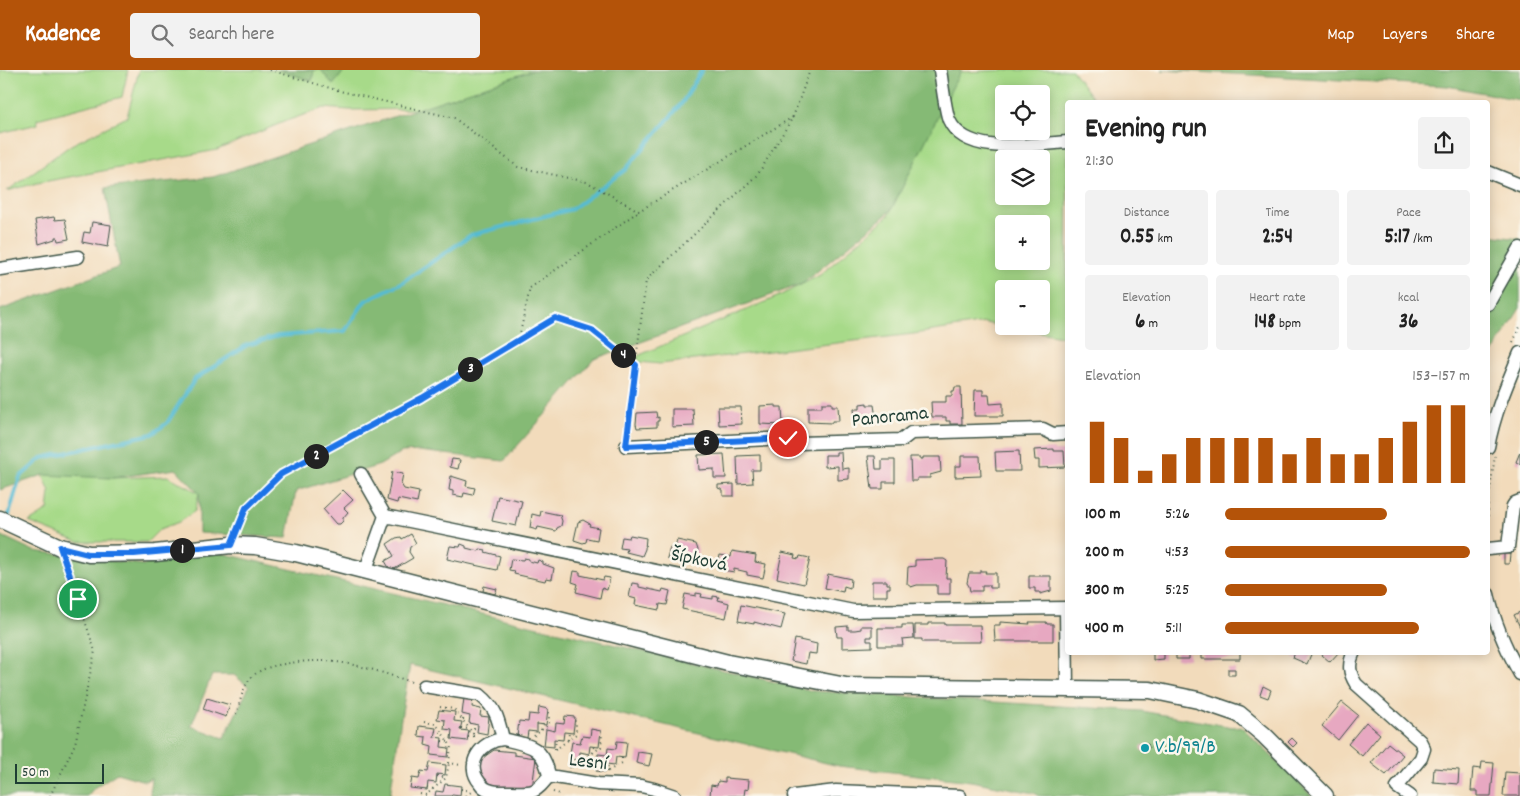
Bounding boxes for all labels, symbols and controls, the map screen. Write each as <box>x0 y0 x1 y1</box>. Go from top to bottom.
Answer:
search box <box>130 13 480 58</box>
text: Kadence <box>25 18 100 52</box>
icon: search <box>148 21 176 49</box>
text: Search here <box>188 22 274 49</box>
text: Map <box>1327 23 1354 48</box>
text: Layers <box>1382 23 1428 48</box>
text: Share <box>1456 23 1495 48</box>
map controls <box>995 85 1050 335</box>
button: locate <box>995 85 1050 140</box>
text: Evening run <box>1085 111 1207 151</box>
button: share <box>1418 117 1470 169</box>
button: layers <box>995 150 1050 205</box>
text: 21:30 <box>1085 150 1114 173</box>
text: Distance <box>1124 203 1169 223</box>
text: Time <box>1266 203 1289 223</box>
text: Pace <box>1396 203 1421 223</box>
button: + <box>995 215 1050 270</box>
text: 0.55 <box>1120 223 1154 253</box>
text: 2:54 <box>1262 223 1293 253</box>
text: 5:17 <box>1384 223 1410 253</box>
text: km <box>1154 229 1173 249</box>
text: /km <box>1410 229 1433 249</box>
button: − <box>995 280 1050 335</box>
text: Elevation <box>1122 288 1171 308</box>
text: Heart rate <box>1249 288 1306 308</box>
text: kcal <box>1398 288 1419 308</box>
text: 6 <box>1135 308 1145 338</box>
text: 148 <box>1254 308 1276 338</box>
text: 36 <box>1399 308 1418 338</box>
text: m <box>1145 314 1158 334</box>
text: bpm <box>1276 314 1301 334</box>
pin: 4 <box>610 342 636 368</box>
text: 4 <box>621 345 626 365</box>
pin: 3 <box>458 356 482 382</box>
text: 3 <box>467 359 474 379</box>
text: Elevation <box>1085 365 1141 388</box>
text: 153–157 m <box>1412 365 1470 388</box>
street label: Panorama <box>850 400 930 436</box>
pin <box>767 417 809 459</box>
icon: check <box>774 424 802 452</box>
pin: 5 <box>694 430 718 454</box>
text: 5 <box>703 432 710 452</box>
pin: 2 <box>304 444 328 468</box>
text: 2 <box>313 446 320 466</box>
text: 100 m <box>1085 503 1121 526</box>
text: 5:26 <box>1165 503 1190 526</box>
pin: 1 <box>170 538 194 562</box>
text: 1 <box>181 540 184 560</box>
text: 200 m <box>1085 541 1124 564</box>
text: 4:53 <box>1165 541 1189 564</box>
street label: Šípková <box>669 542 729 580</box>
pin <box>57 578 99 620</box>
text: 300 m <box>1085 579 1124 602</box>
text: 5:25 <box>1165 579 1189 602</box>
icon: arrive <box>64 585 92 613</box>
text: 400 m <box>1085 617 1124 640</box>
text: 5:11 <box>1165 617 1182 640</box>
place label: V.b/99/B <box>1155 734 1216 762</box>
marker: V.b/99/B <box>1139 742 1151 754</box>
street label: Lesní <box>567 747 610 779</box>
scale bar <box>15 761 104 784</box>
text: 50 m <box>22 763 49 783</box>

